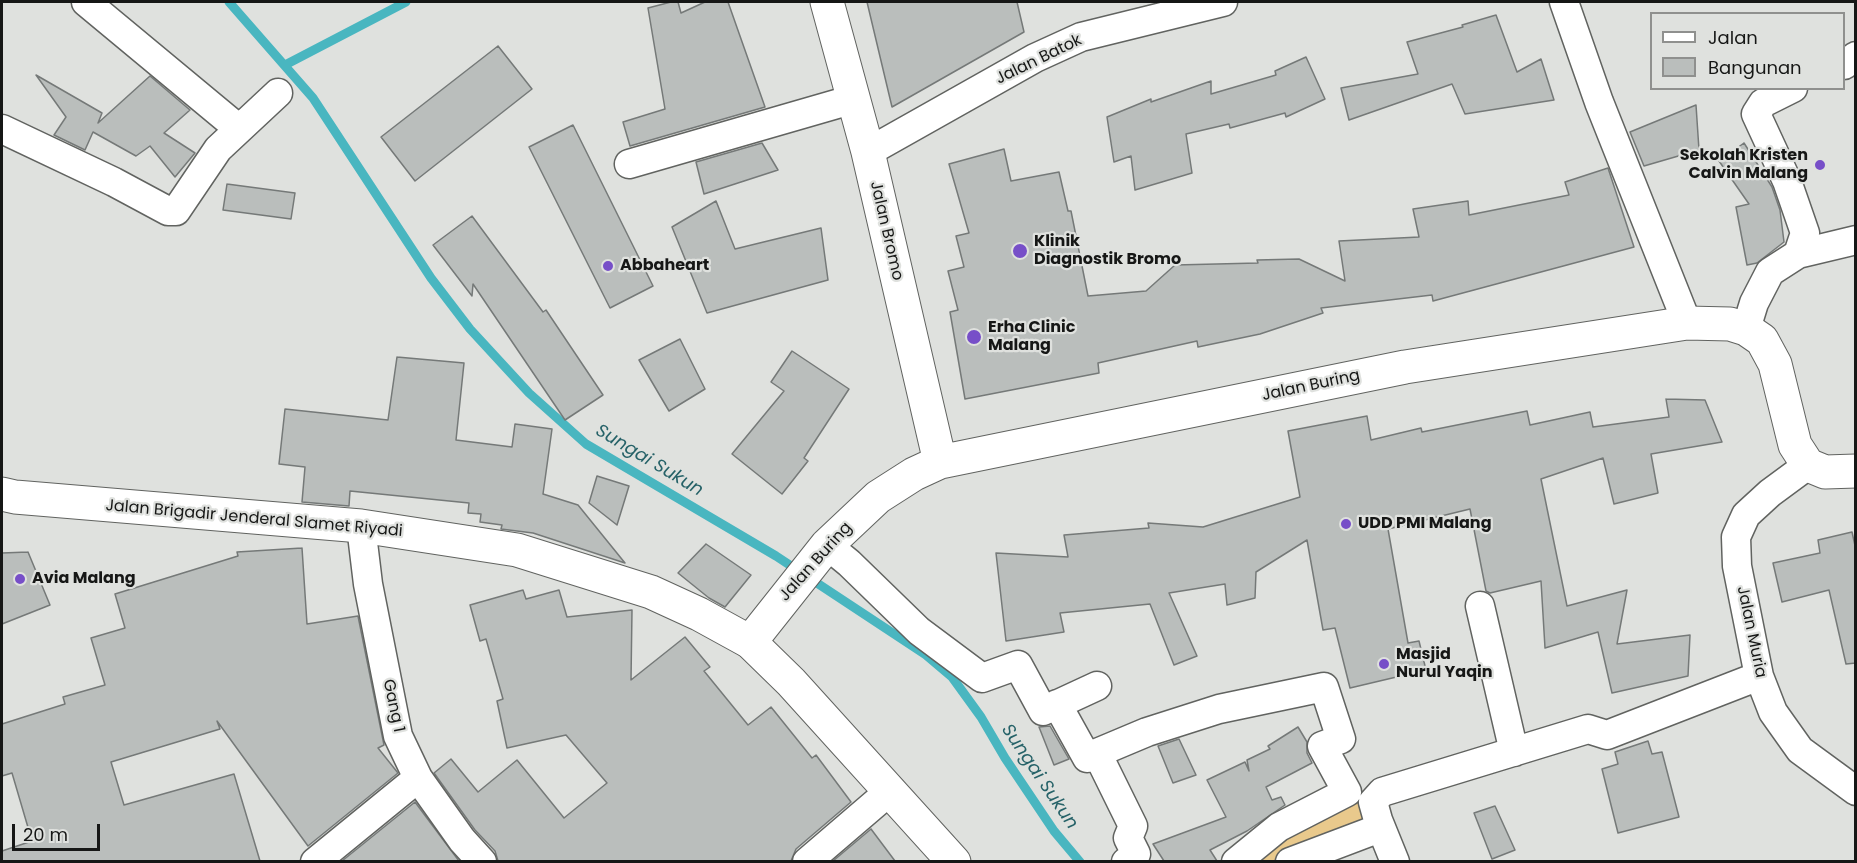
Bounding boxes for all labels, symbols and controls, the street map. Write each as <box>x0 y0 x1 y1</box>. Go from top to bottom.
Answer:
legend <box>1650 12 1845 90</box>
text: Jalan <box>1708 25 1758 50</box>
street label: Jalan Batok <box>993 31 1085 89</box>
text: Bangunan <box>1708 55 1802 80</box>
place label: Sekolah Kristen Calvin Malang <box>1680 146 1808 184</box>
marker: Sekolah Kristen Calvin Malang <box>1813 158 1827 172</box>
street label: Jalan Bromo <box>865 179 907 283</box>
place label: Klinik Diagnostik Bromo <box>1034 232 1181 270</box>
marker: Klinik Diagnostik Bromo <box>1011 242 1029 260</box>
place label: Abbaheart <box>620 256 709 276</box>
marker: Abbaheart <box>601 259 615 273</box>
place label: Erha Clinic Malang <box>988 318 1075 356</box>
marker: Erha Clinic Malang <box>965 328 983 346</box>
street label: Jalan Buring <box>1260 366 1362 406</box>
water label: Sungai Sukun <box>591 420 707 502</box>
street label: Jalan Brigadir Jenderal Slamet Riyadi <box>105 496 403 542</box>
place label: UDD PMI Malang <box>1358 514 1492 534</box>
marker: UDD PMI Malang <box>1339 517 1353 531</box>
street label: Jalan Buring <box>776 519 856 605</box>
place label: Avia Malang <box>32 569 136 589</box>
marker: Avia Malang <box>13 572 27 586</box>
street label: Jalan Muria <box>1732 584 1770 680</box>
place label: Masjid Nurul Yaqin <box>1396 645 1493 683</box>
marker: Masjid Nurul Yaqin <box>1377 657 1391 671</box>
street label: Gang 1 <box>378 678 408 734</box>
water label: Sungai Sukun <box>996 720 1082 834</box>
scale bar <box>15 812 104 850</box>
text: 20 m <box>23 822 68 847</box>

